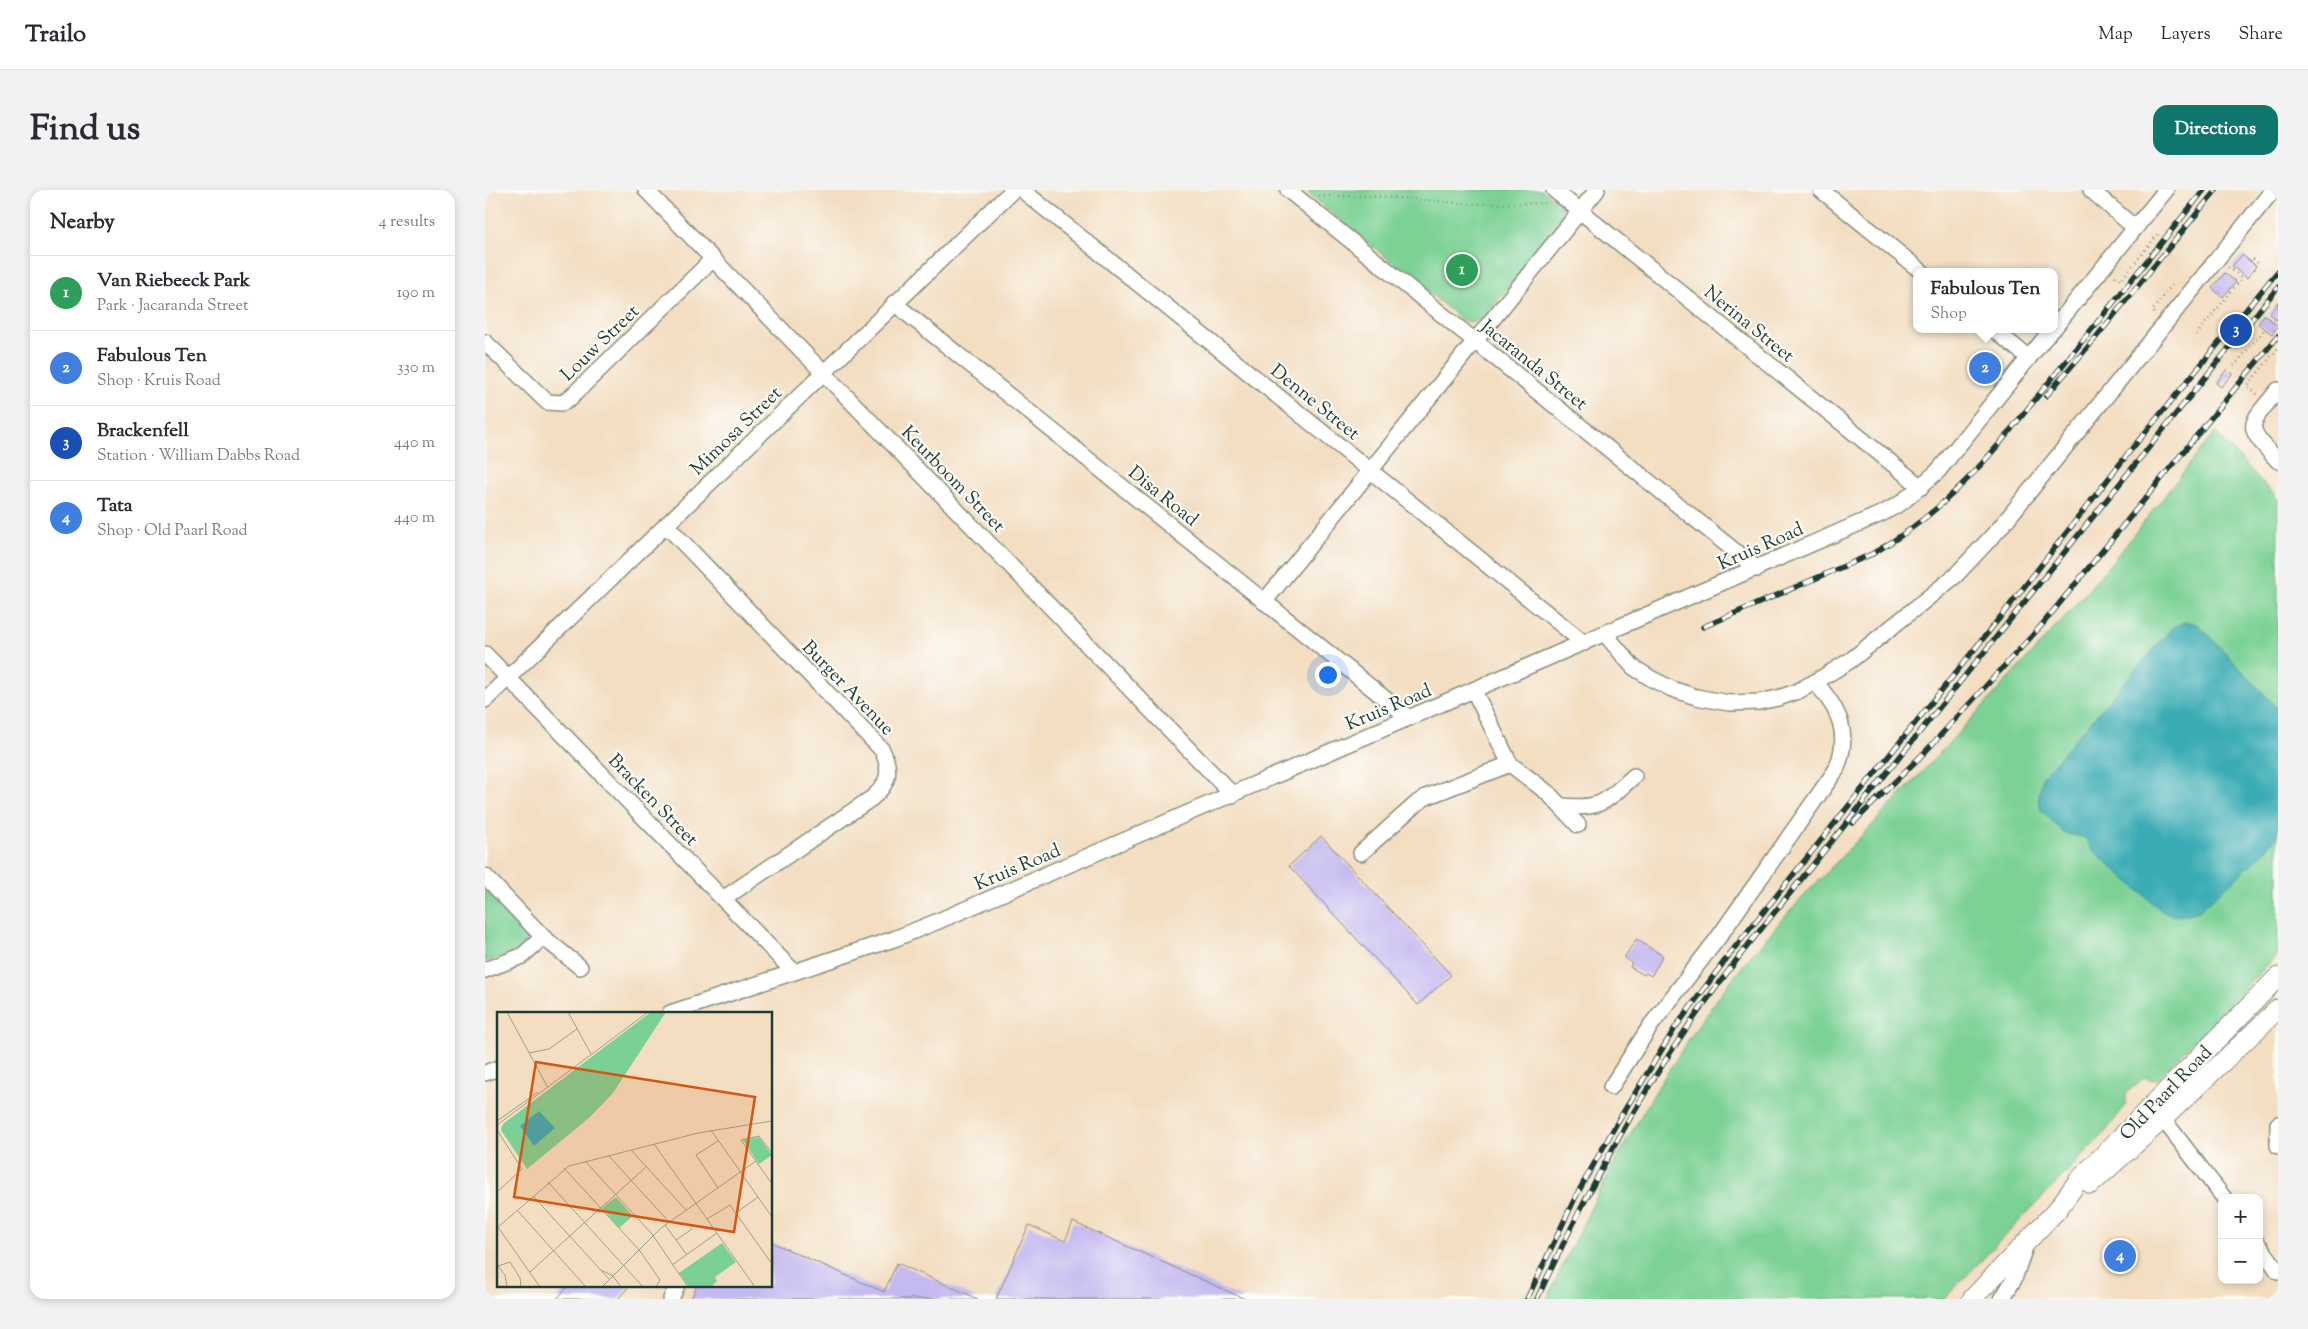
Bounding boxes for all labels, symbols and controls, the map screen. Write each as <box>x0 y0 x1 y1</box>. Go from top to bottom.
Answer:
text: Trailo <box>25 18 86 52</box>
text: Map <box>2098 22 2133 48</box>
text: Layers <box>2161 22 2211 48</box>
text: Share <box>2239 22 2283 48</box>
text: Find us <box>30 105 140 156</box>
button: Directions <box>2153 105 2278 155</box>
text: Nearby <box>50 208 115 238</box>
text: 4 results <box>379 211 435 234</box>
pin: 1 <box>1446 251 1478 289</box>
text: Van Riebeeck Park <box>97 268 250 295</box>
popup <box>1913 268 2058 333</box>
text: Fabulous Ten <box>1931 276 2040 303</box>
street label: Nerina Street <box>1697 280 1800 370</box>
text: 1 <box>63 282 69 305</box>
text: 190 m <box>397 282 435 305</box>
text: Park · Jacaranda Street <box>97 295 248 318</box>
street label: Louw Street <box>555 299 646 388</box>
text: Shop <box>1931 303 1967 326</box>
pin: 3 <box>2220 311 2252 349</box>
street label: Jacaranda Street <box>1473 314 1593 418</box>
text: Fabulous Ten <box>97 343 207 370</box>
pin: 2 <box>1969 349 2001 387</box>
text: 2 <box>62 357 70 380</box>
text: 330 m <box>397 357 435 380</box>
street label: Denne Street <box>1264 358 1365 448</box>
text: Shop · Kruis Road <box>97 370 221 393</box>
street label: Mimosa Street <box>685 381 789 483</box>
text: Brackenfell <box>97 418 189 445</box>
street label: Keurboom Street <box>894 420 1011 540</box>
text: 3 <box>63 432 69 455</box>
text: 440 m <box>394 432 435 455</box>
text: Station · William Dabbs Road <box>97 445 300 468</box>
street label: Disa Road <box>1122 460 1204 534</box>
text: Tata <box>97 493 133 520</box>
text: 4 <box>62 507 70 530</box>
text: 440 m <box>394 507 435 530</box>
street label: Kruis Road <box>1714 516 1808 578</box>
text: Shop · Old Paarl Road <box>97 520 248 543</box>
street label: Burger Avenue <box>795 635 900 742</box>
your location <box>1315 662 1341 688</box>
street label: Kruis Road <box>1342 678 1436 739</box>
street label: Bracken Street <box>601 748 704 853</box>
street label: Kruis Road <box>971 838 1065 899</box>
inset map <box>497 1012 773 1286</box>
street label: Old Paarl Road <box>2114 1040 2219 1147</box>
map controls <box>2218 1194 2263 1284</box>
button: + <box>2218 1194 2263 1239</box>
pin: 4 <box>2104 1237 2136 1275</box>
button: − <box>2218 1239 2263 1284</box>

